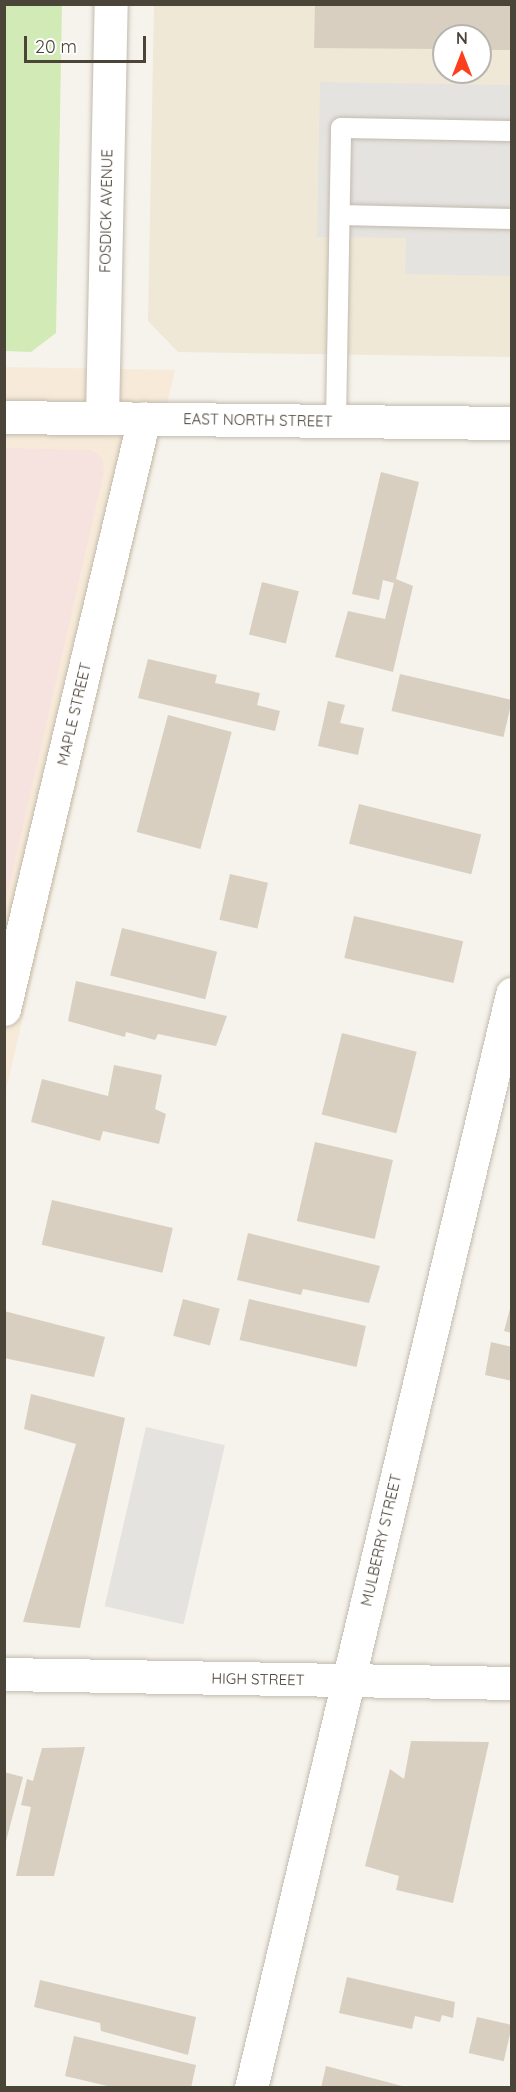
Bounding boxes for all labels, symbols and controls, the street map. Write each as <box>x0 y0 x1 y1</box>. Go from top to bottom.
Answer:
scale bar <box>27 24 148 62</box>
north arrow <box>432 24 492 84</box>
text: N <box>456 28 468 48</box>
text: 20 m <box>35 35 77 58</box>
street label: FOSDICK AVENUE <box>96 149 116 273</box>
street label: EAST NORTH STREET <box>183 410 333 430</box>
street label: MAPLE STREET <box>53 661 95 767</box>
street label: MULBERRY STREET <box>357 1472 405 1608</box>
street label: HIGH STREET <box>211 1669 305 1689</box>

